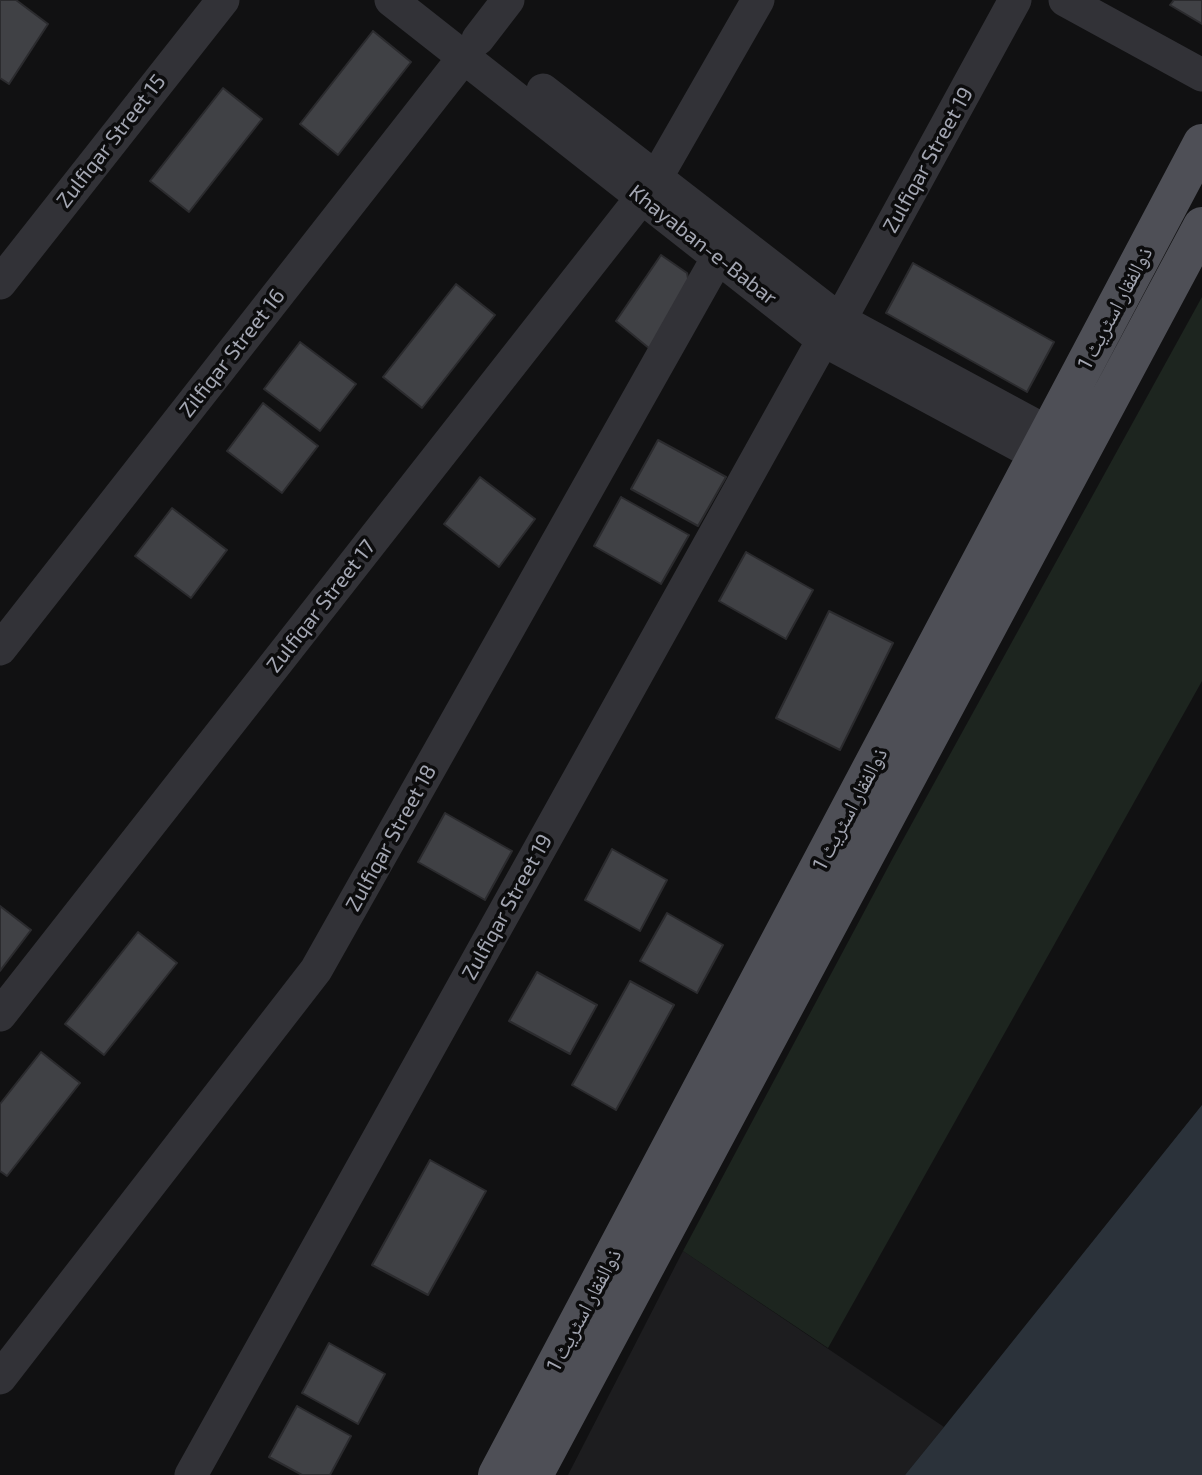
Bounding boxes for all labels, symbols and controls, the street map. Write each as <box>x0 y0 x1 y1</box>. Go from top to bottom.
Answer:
street label: Zulfiqar Street 15 <box>51 69 171 213</box>
street label: Zulfiqar Street 19 <box>878 83 978 237</box>
street label: Khayaban-e-Babar <box>624 179 782 311</box>
street label: ذوالفقار اسٹریٹ 1 <box>1072 243 1158 373</box>
street label: Zilfiqar Street 16 <box>174 284 290 422</box>
street label: Zulfiqar Street 17 <box>261 535 381 677</box>
street label: ذوالفقار اسٹریٹ 1 <box>807 744 893 874</box>
street label: Zulfiqar Street 18 <box>340 760 442 916</box>
street label: Zulfiqar Street 19 <box>457 830 557 984</box>
street label: ذوالفقار اسٹریٹ 1 <box>541 1245 627 1375</box>

